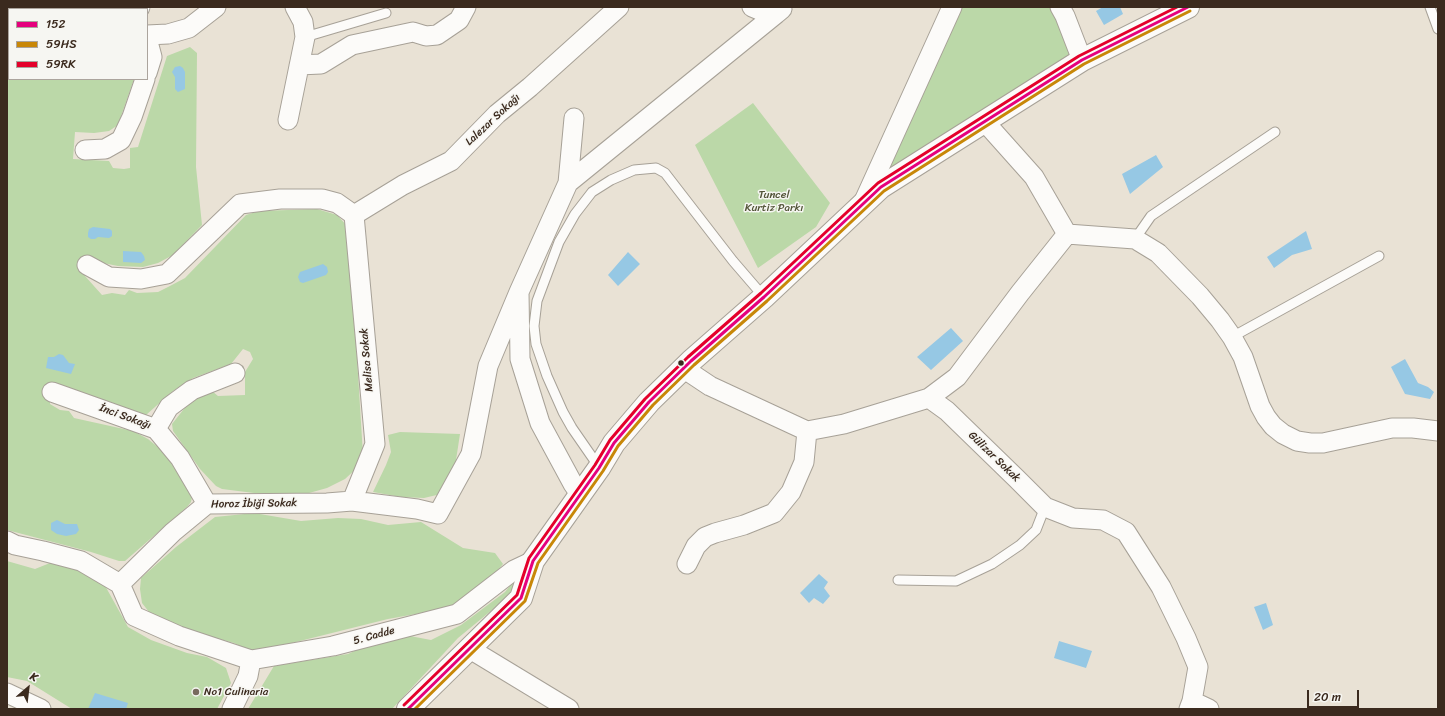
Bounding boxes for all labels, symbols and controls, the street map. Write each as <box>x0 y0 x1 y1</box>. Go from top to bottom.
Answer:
legend <box>8 8 148 80</box>
text: 152 <box>46 13 65 35</box>
text: 59HS <box>46 33 77 55</box>
text: 59RK <box>46 53 75 75</box>
street label: Lalezar Sokağı <box>463 91 523 149</box>
park label: Tuncel Kurtiz Parkı <box>745 188 803 214</box>
street label: Melisa Sokak <box>358 328 376 392</box>
unlabelled marker <box>676 358 686 368</box>
street label: İnci Sokağı <box>97 402 153 432</box>
street label: Gülizar Sokak <box>965 429 1023 485</box>
street label: Horoz İbiği Sokak <box>211 497 297 511</box>
street label: 5. Cadde <box>352 624 396 648</box>
text: K <box>26 667 41 687</box>
north arrow <box>8 668 48 708</box>
scale bar <box>1309 682 1361 708</box>
place label: No1 Culinaria <box>204 685 268 699</box>
text: 20 m <box>1314 686 1341 708</box>
marker: No1 Culinaria <box>191 687 201 697</box>

